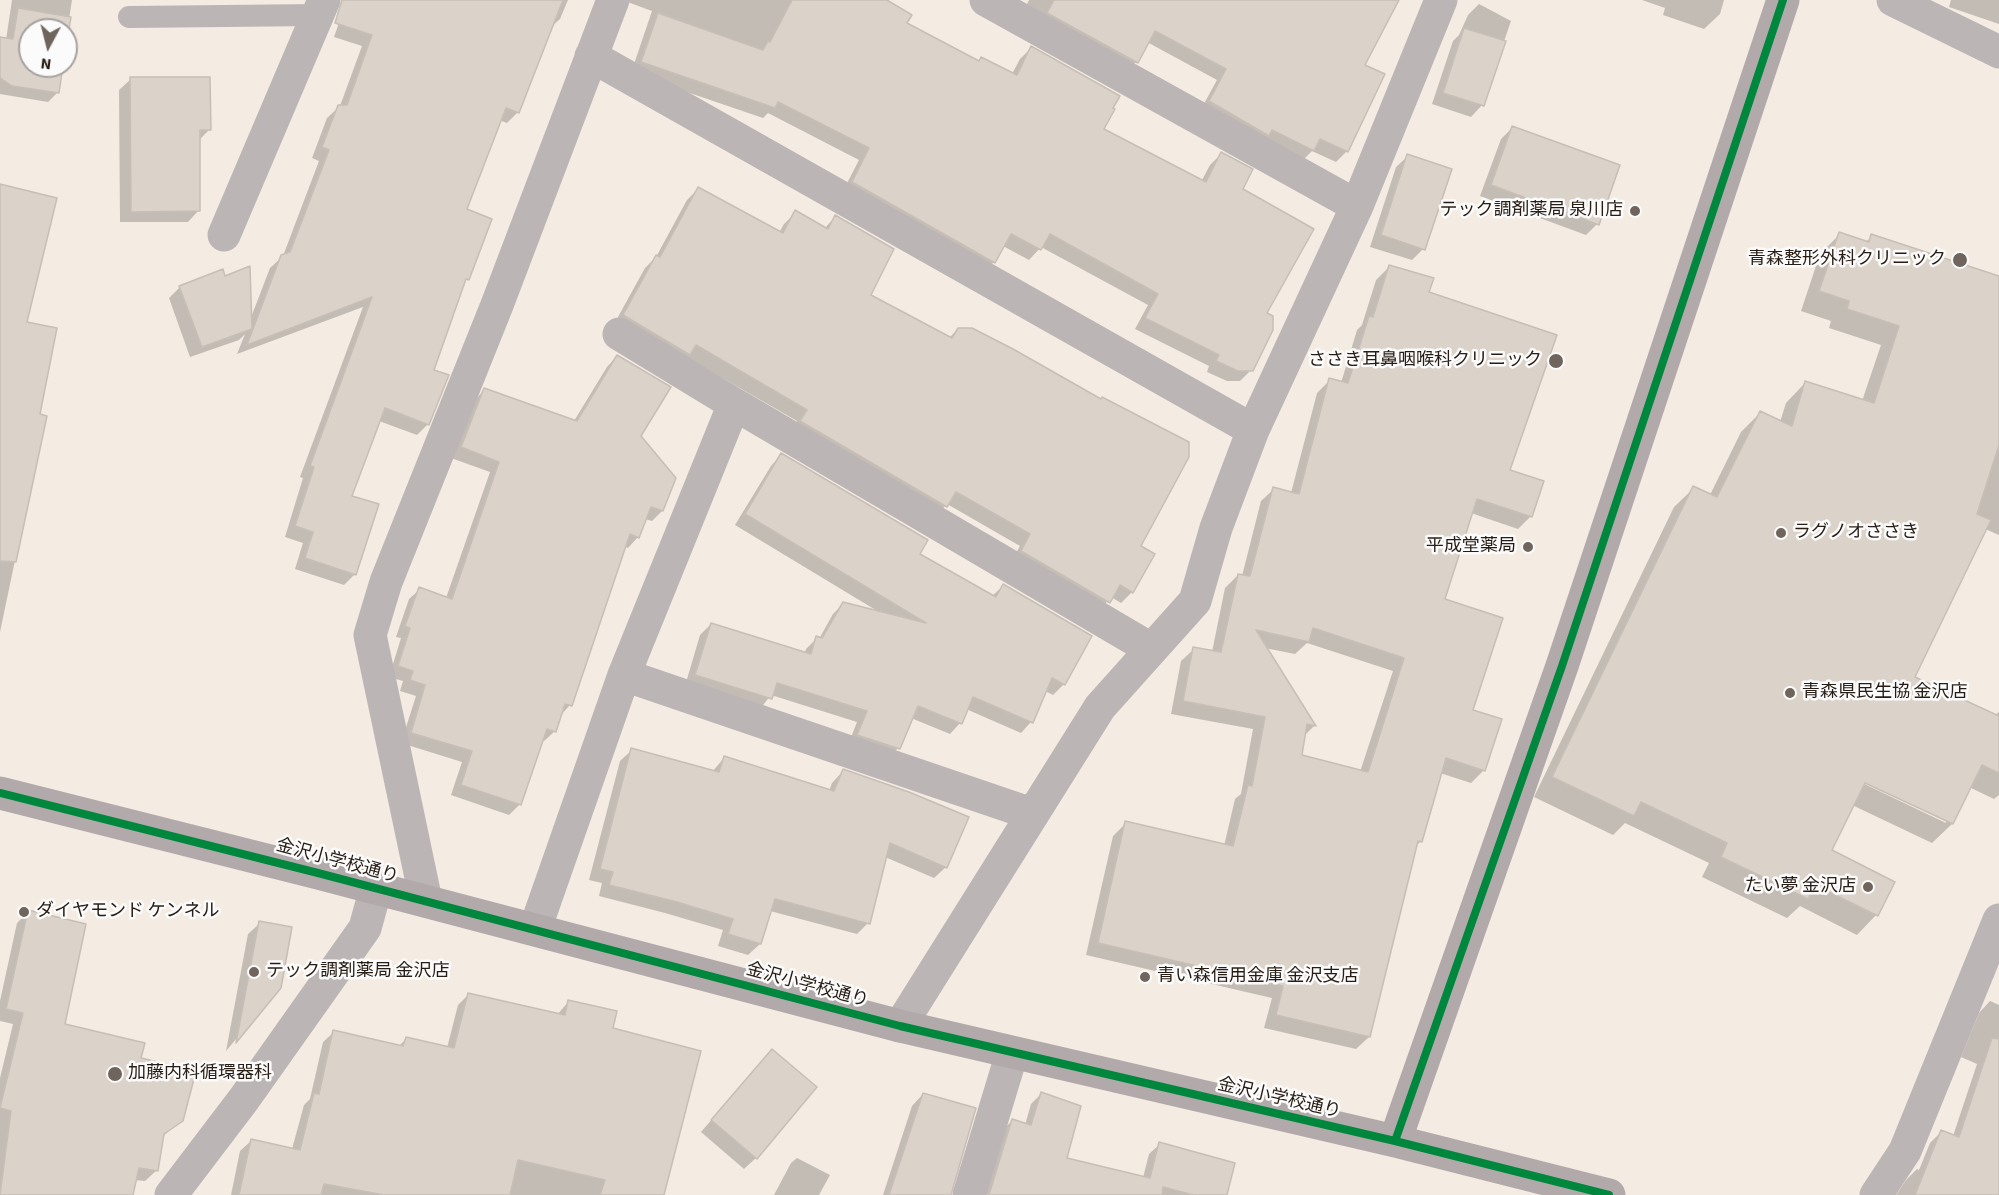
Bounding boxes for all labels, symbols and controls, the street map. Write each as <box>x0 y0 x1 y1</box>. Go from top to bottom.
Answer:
north arrow <box>18 18 78 78</box>
text: N <box>39 52 53 75</box>
place label: テック調剤薬局 泉川店 <box>1439 200 1623 222</box>
marker: テック調剤薬局 泉川店 <box>1628 204 1642 218</box>
place label: 青森整形外科クリニック <box>1748 249 1946 271</box>
marker: 青森整形外科クリニック <box>1951 251 1969 269</box>
place label: ささき耳鼻咽喉科クリニック <box>1308 350 1542 372</box>
marker: ささき耳鼻咽喉科クリニック <box>1547 352 1565 370</box>
place label: ラグノオささき <box>1793 522 1919 544</box>
marker: ラグノオささき <box>1774 526 1788 540</box>
place label: 平成堂薬局 <box>1426 536 1516 558</box>
marker: 平成堂薬局 <box>1521 540 1535 554</box>
place label: 青森県民生協 金沢店 <box>1802 682 1968 704</box>
marker: 青森県民生協 金沢店 <box>1783 686 1797 700</box>
street label: 金沢小学校通り <box>273 835 401 889</box>
place label: たい夢 金沢店 <box>1744 876 1856 898</box>
marker: たい夢 金沢店 <box>1861 880 1875 894</box>
place label: ダイヤモンド ケンネル <box>36 901 220 923</box>
marker: ダイヤモンド ケンネル <box>17 905 31 919</box>
street label: 金沢小学校通り <box>743 959 871 1013</box>
place label: テック調剤薬局 金沢店 <box>266 961 450 983</box>
marker: テック調剤薬局 金沢店 <box>247 965 261 979</box>
place label: 青い森信用金庫 金沢支店 <box>1157 966 1359 988</box>
marker: 青い森信用金庫 金沢支店 <box>1138 970 1152 984</box>
place label: 加藤内科循環器科 <box>128 1063 272 1085</box>
marker: 加藤内科循環器科 <box>106 1065 124 1083</box>
street label: 金沢小学校通り <box>1215 1074 1343 1124</box>

